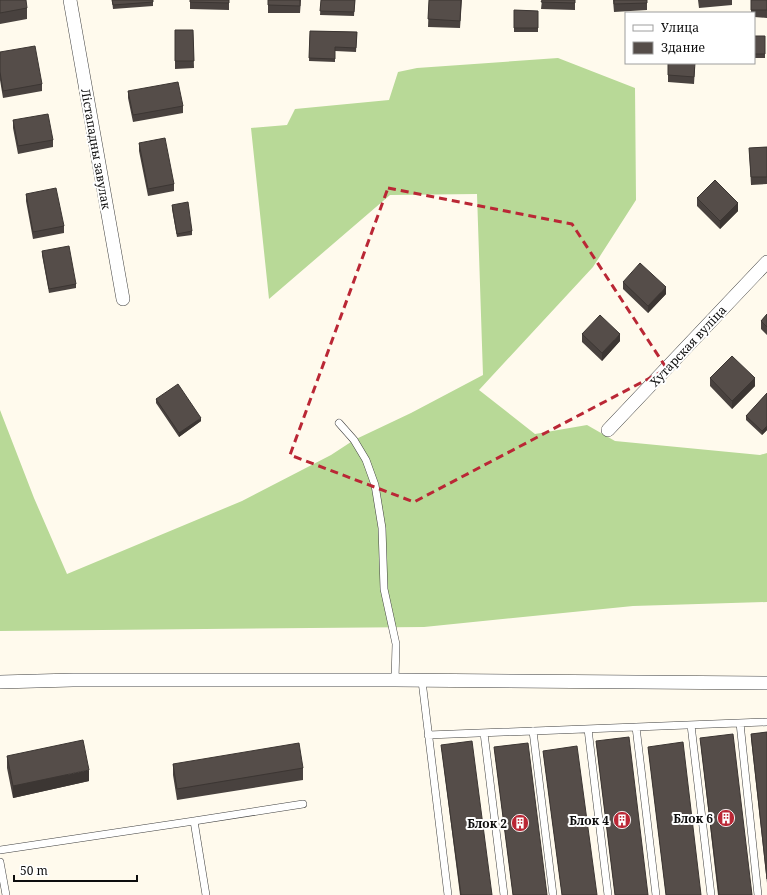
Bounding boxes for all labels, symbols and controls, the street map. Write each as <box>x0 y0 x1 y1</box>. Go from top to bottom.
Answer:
legend <box>625 12 755 64</box>
text: Улица <box>661 19 699 36</box>
text: Здание <box>661 39 705 56</box>
street label: Лістападны завулак <box>77 87 115 212</box>
street label: Хутарская вуліца <box>646 302 730 390</box>
building icon: Блок 6 <box>716 808 736 828</box>
building icon: Блок 4 <box>612 810 632 830</box>
place label: Блок 6 <box>673 810 713 827</box>
place label: Блок 4 <box>569 812 609 829</box>
building icon: Блок 2 <box>510 813 530 833</box>
place label: Блок 2 <box>467 815 507 832</box>
scale bar <box>14 857 137 883</box>
text: 50 m <box>20 862 48 879</box>

